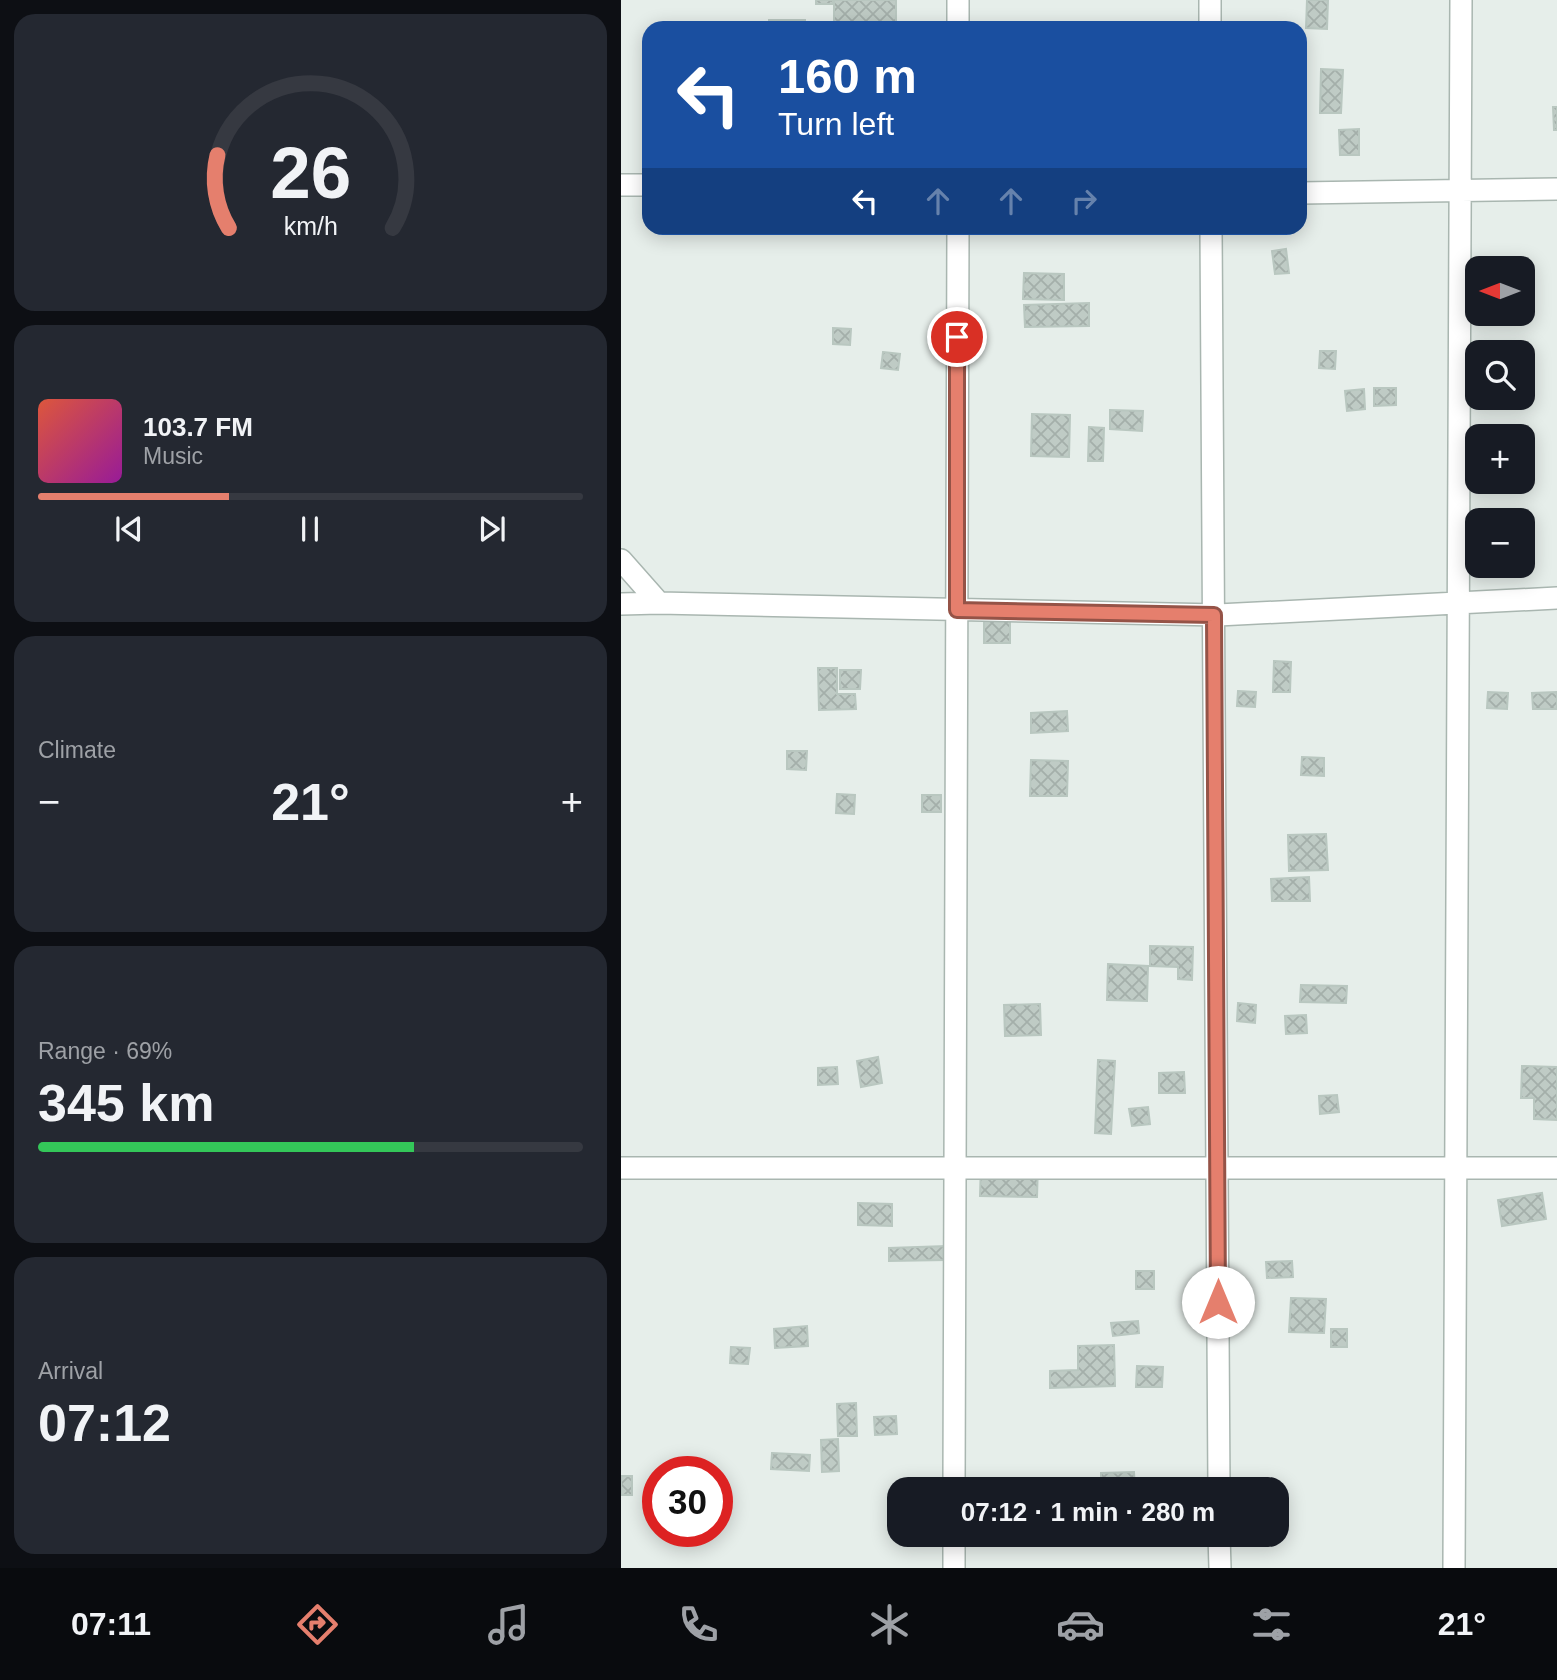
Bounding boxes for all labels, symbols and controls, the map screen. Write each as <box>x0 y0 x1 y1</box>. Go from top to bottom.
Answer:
icon: left <box>663 49 754 140</box>
text: 160 m <box>778 49 917 103</box>
text: Turn left <box>778 106 894 142</box>
text: 26 <box>270 133 351 214</box>
icon: left <box>846 182 884 220</box>
icon: ahead <box>919 182 957 220</box>
icon: ahead <box>992 182 1030 220</box>
icon: right <box>1065 182 1103 220</box>
text: km/h <box>283 212 338 240</box>
north arrow <box>1465 256 1535 326</box>
map controls <box>1465 256 1535 578</box>
pin <box>927 307 987 367</box>
icon: arrive <box>938 318 976 356</box>
button: search <box>1465 340 1535 410</box>
text: 103.7 FM <box>143 412 253 442</box>
button: + <box>1465 424 1535 494</box>
text: Music <box>143 443 203 469</box>
button: − <box>1465 508 1535 578</box>
icon: previous <box>110 510 148 548</box>
icon: pause <box>291 510 329 548</box>
icon: next <box>473 510 511 548</box>
text: Climate <box>38 737 116 763</box>
text: 21° <box>271 773 350 831</box>
text: − <box>38 781 60 823</box>
text: + <box>561 781 583 823</box>
text: Range · 69% <box>38 1038 172 1064</box>
text: 345 km <box>38 1074 214 1132</box>
position arrow <box>1181 1265 1255 1339</box>
text: Arrival <box>38 1358 103 1384</box>
text: 07:12 <box>38 1394 171 1452</box>
speed limit sign: 30 <box>642 1456 733 1547</box>
text: 07:12 · 1 min · 280 m <box>961 1497 1215 1527</box>
icon: directions <box>293 1600 342 1649</box>
icon: music <box>484 1600 533 1649</box>
icon: phone <box>674 1600 723 1649</box>
icon: climate <box>865 1600 914 1649</box>
icon: car <box>1056 1600 1105 1649</box>
icon: filters <box>1247 1600 1296 1649</box>
text: 07:11 <box>71 1606 151 1642</box>
text: 21° <box>1438 1606 1486 1642</box>

